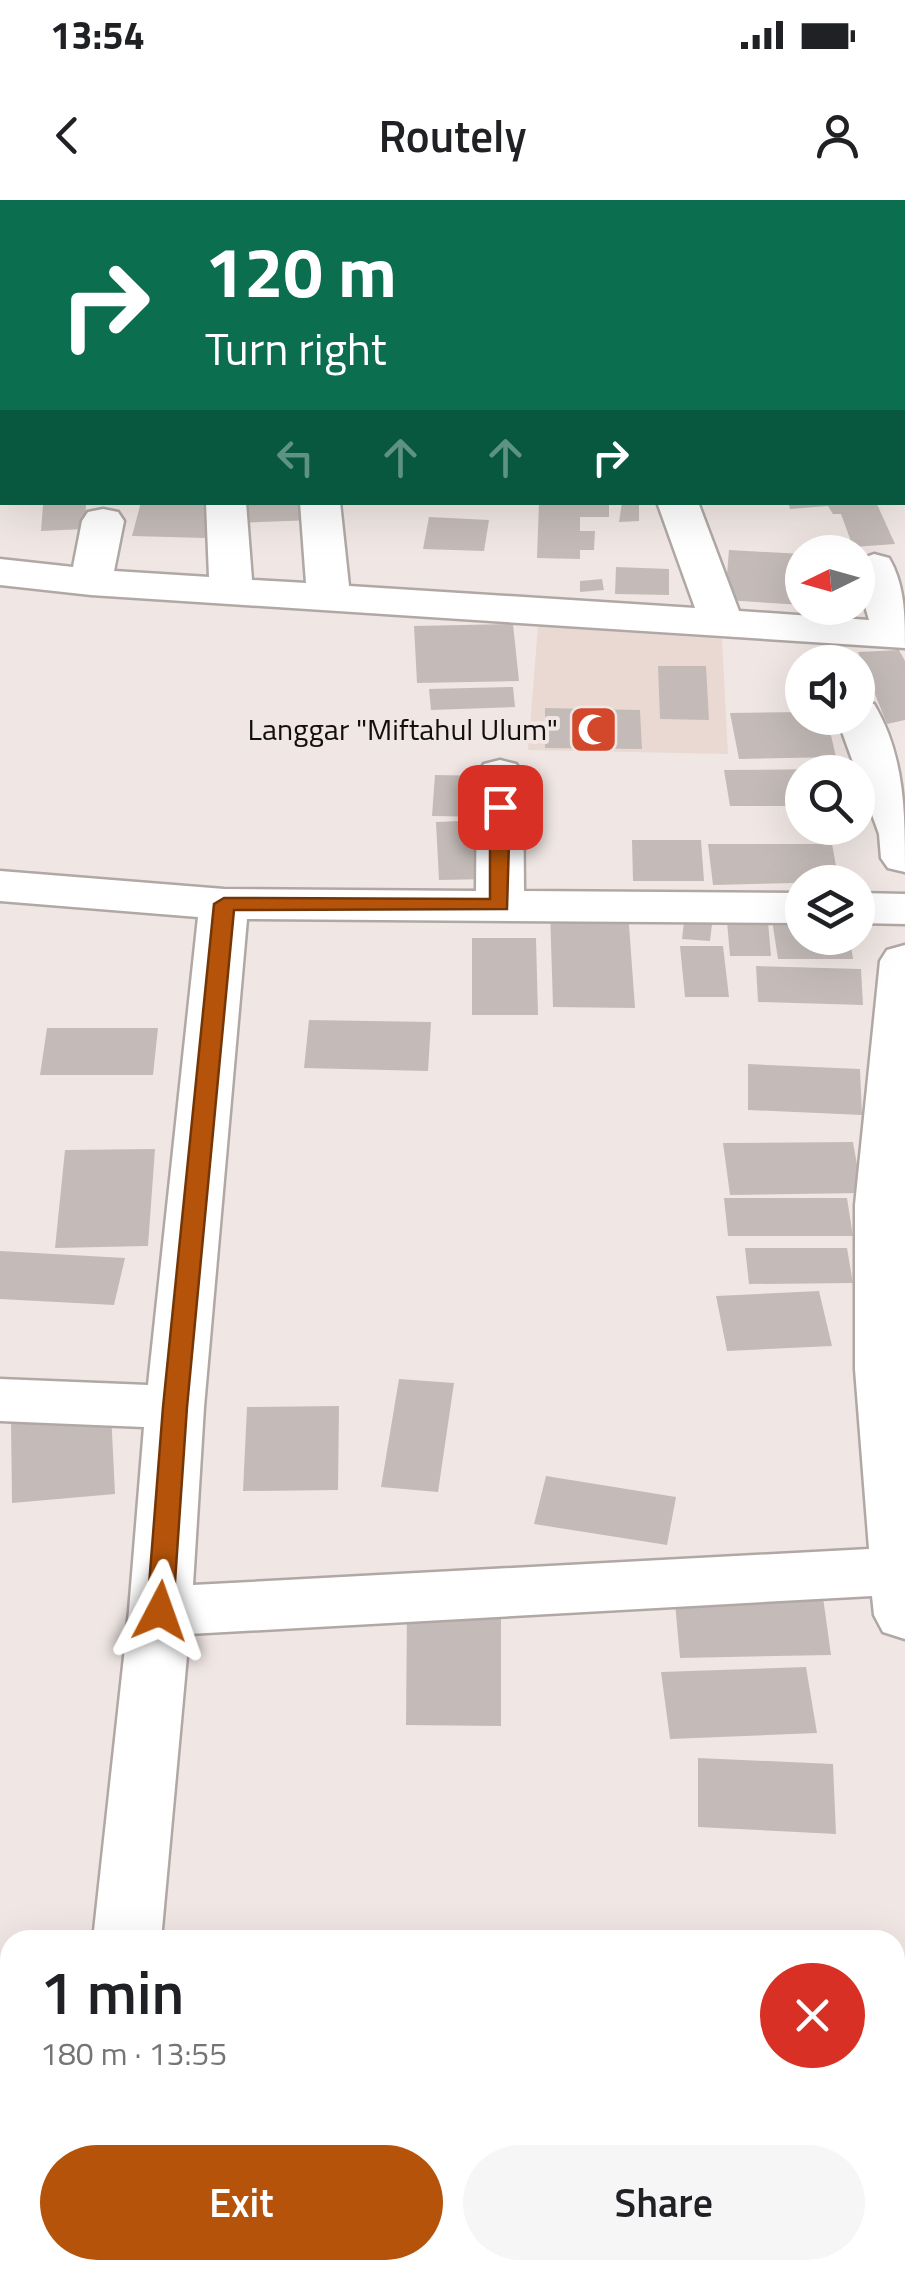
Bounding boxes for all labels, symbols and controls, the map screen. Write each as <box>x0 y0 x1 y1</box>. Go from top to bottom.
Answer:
text: 13:54 <box>50 6 145 64</box>
text: Routely <box>378 101 527 169</box>
icon: back <box>40 108 95 163</box>
icon: person <box>810 108 865 163</box>
text: 120 m <box>205 218 397 324</box>
icon: right <box>40 240 170 370</box>
text: Turn right <box>205 314 387 382</box>
icon: left <box>268 430 323 485</box>
icon: ahead <box>373 430 428 485</box>
icon: ahead <box>478 430 533 485</box>
icon: right <box>583 430 638 485</box>
north arrow <box>785 535 875 625</box>
map controls <box>785 535 875 955</box>
button: sound <box>785 645 875 735</box>
mosque icon: Langgar "Miftahul Ulum" <box>567 703 619 755</box>
place label: Langgar "Miftahul Ulum" <box>248 706 558 752</box>
button: search <box>785 755 875 845</box>
pin <box>458 765 543 850</box>
icon: arrive <box>473 780 528 835</box>
button: layers <box>785 865 875 955</box>
position arrow <box>108 1559 212 1663</box>
text: 1 min <box>40 1946 184 2037</box>
button: close <box>760 1963 865 2068</box>
text: 180 m · 13:55 <box>40 2029 227 2077</box>
button: Exit <box>40 2145 443 2260</box>
button: Share <box>463 2145 865 2260</box>

